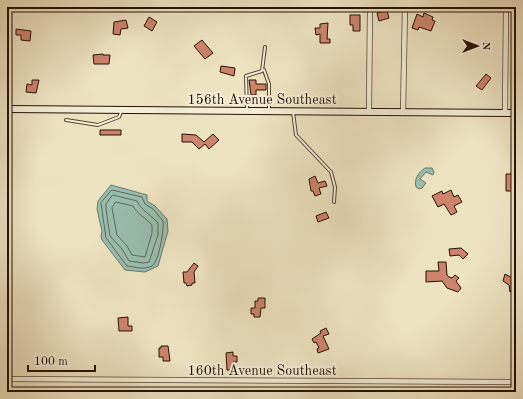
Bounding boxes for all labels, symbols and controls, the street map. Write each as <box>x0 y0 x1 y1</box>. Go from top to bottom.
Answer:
north arrow <box>457 26 497 66</box>
text: N <box>480 42 491 51</box>
street label: 156th Avenue Southeast <box>187 93 337 107</box>
scale bar <box>28 347 95 373</box>
text: 100 m <box>34 356 68 368</box>
street label: 160th Avenue Southeast <box>187 364 337 378</box>

